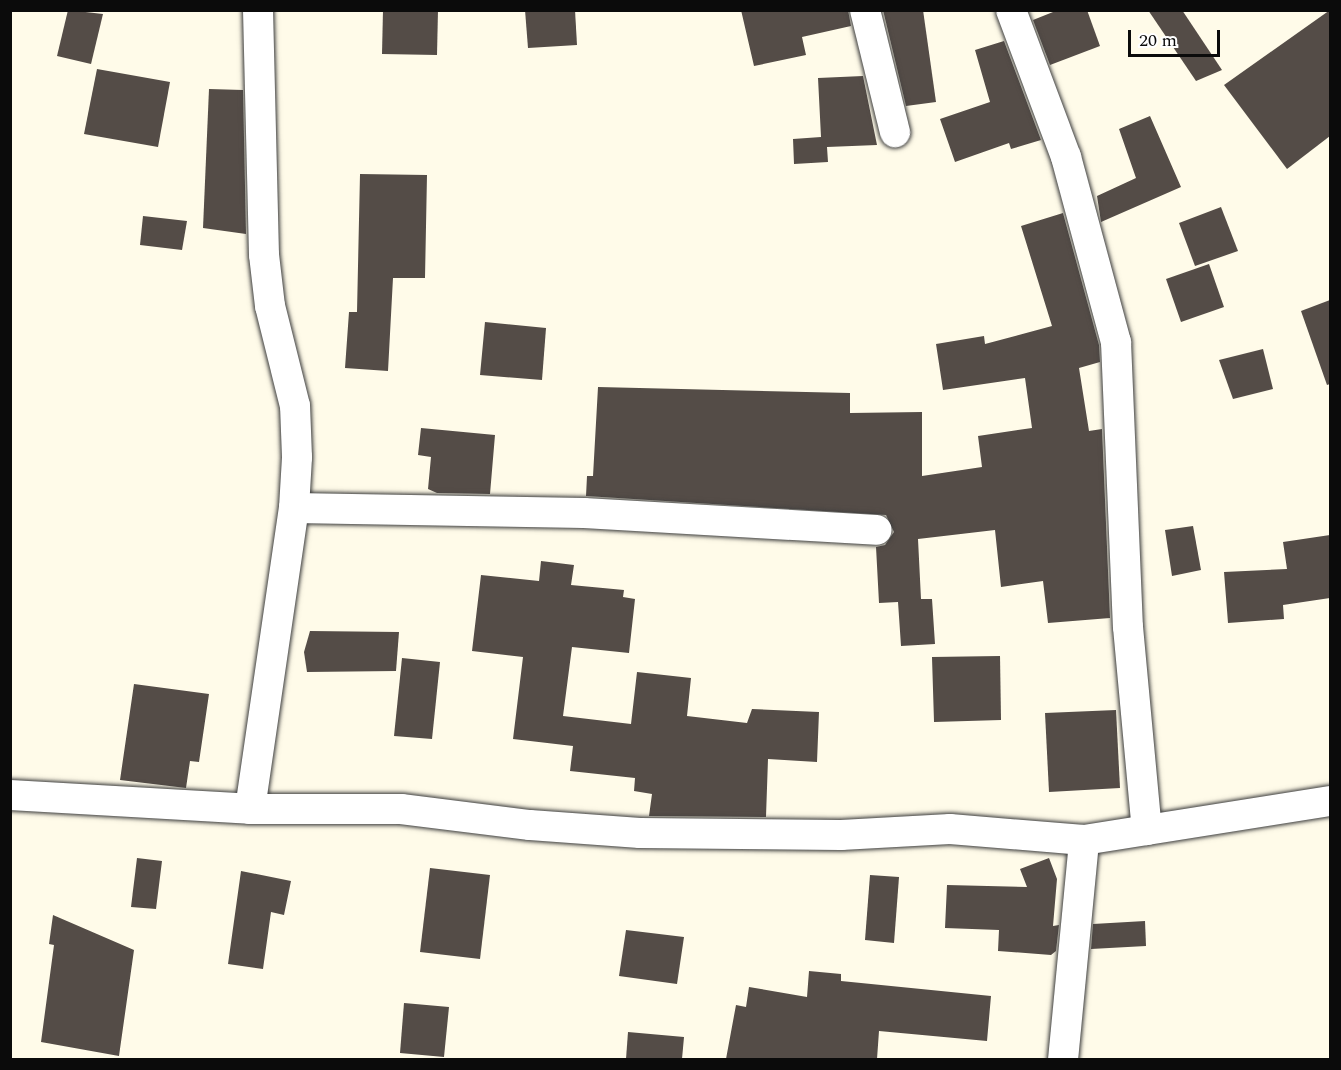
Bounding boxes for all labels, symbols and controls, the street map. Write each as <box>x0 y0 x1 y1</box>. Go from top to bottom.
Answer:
scale bar <box>1131 18 1222 56</box>
text: 20 m <box>1139 27 1177 54</box>

